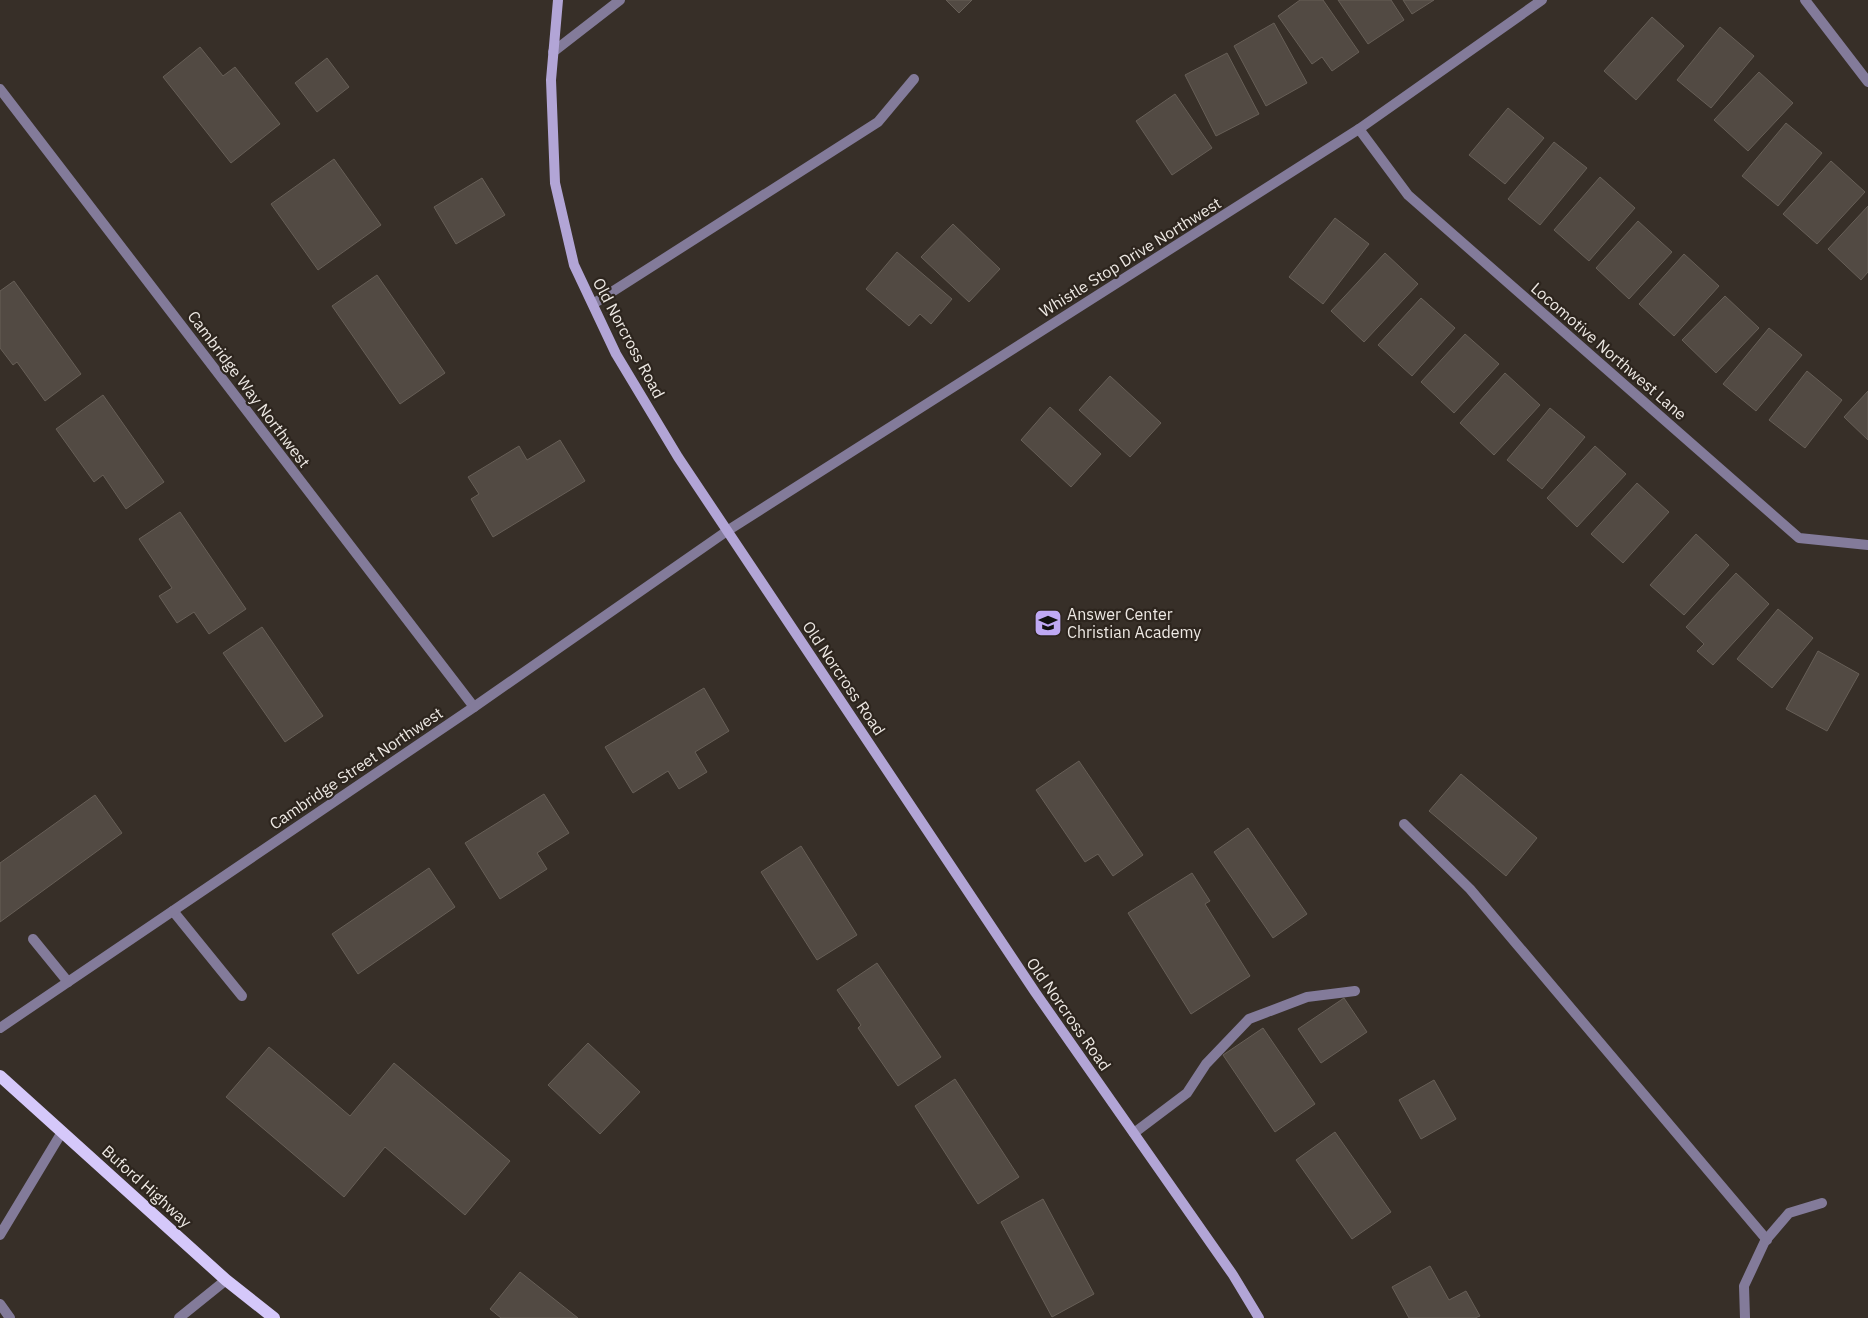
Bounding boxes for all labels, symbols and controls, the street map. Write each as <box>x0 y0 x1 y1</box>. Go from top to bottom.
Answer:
street label: Whistle Stop Drive Northwest <box>1035 193 1225 321</box>
street label: Old Norcross Road <box>589 274 669 402</box>
street label: Locomotive Northwest Lane <box>1527 278 1691 424</box>
street label: Cambridge Way Northwest <box>183 307 315 471</box>
place label: Answer Center Christian Academy <box>1067 604 1201 642</box>
school or university icon: Answer Center Christian Academy <box>1033 608 1063 638</box>
street label: Old Norcross Road <box>798 617 890 739</box>
street label: Cambridge Street Northwest <box>266 703 446 833</box>
street label: Old Norcross Road <box>1022 954 1116 1074</box>
street label: Buford Highway <box>98 1140 196 1232</box>

